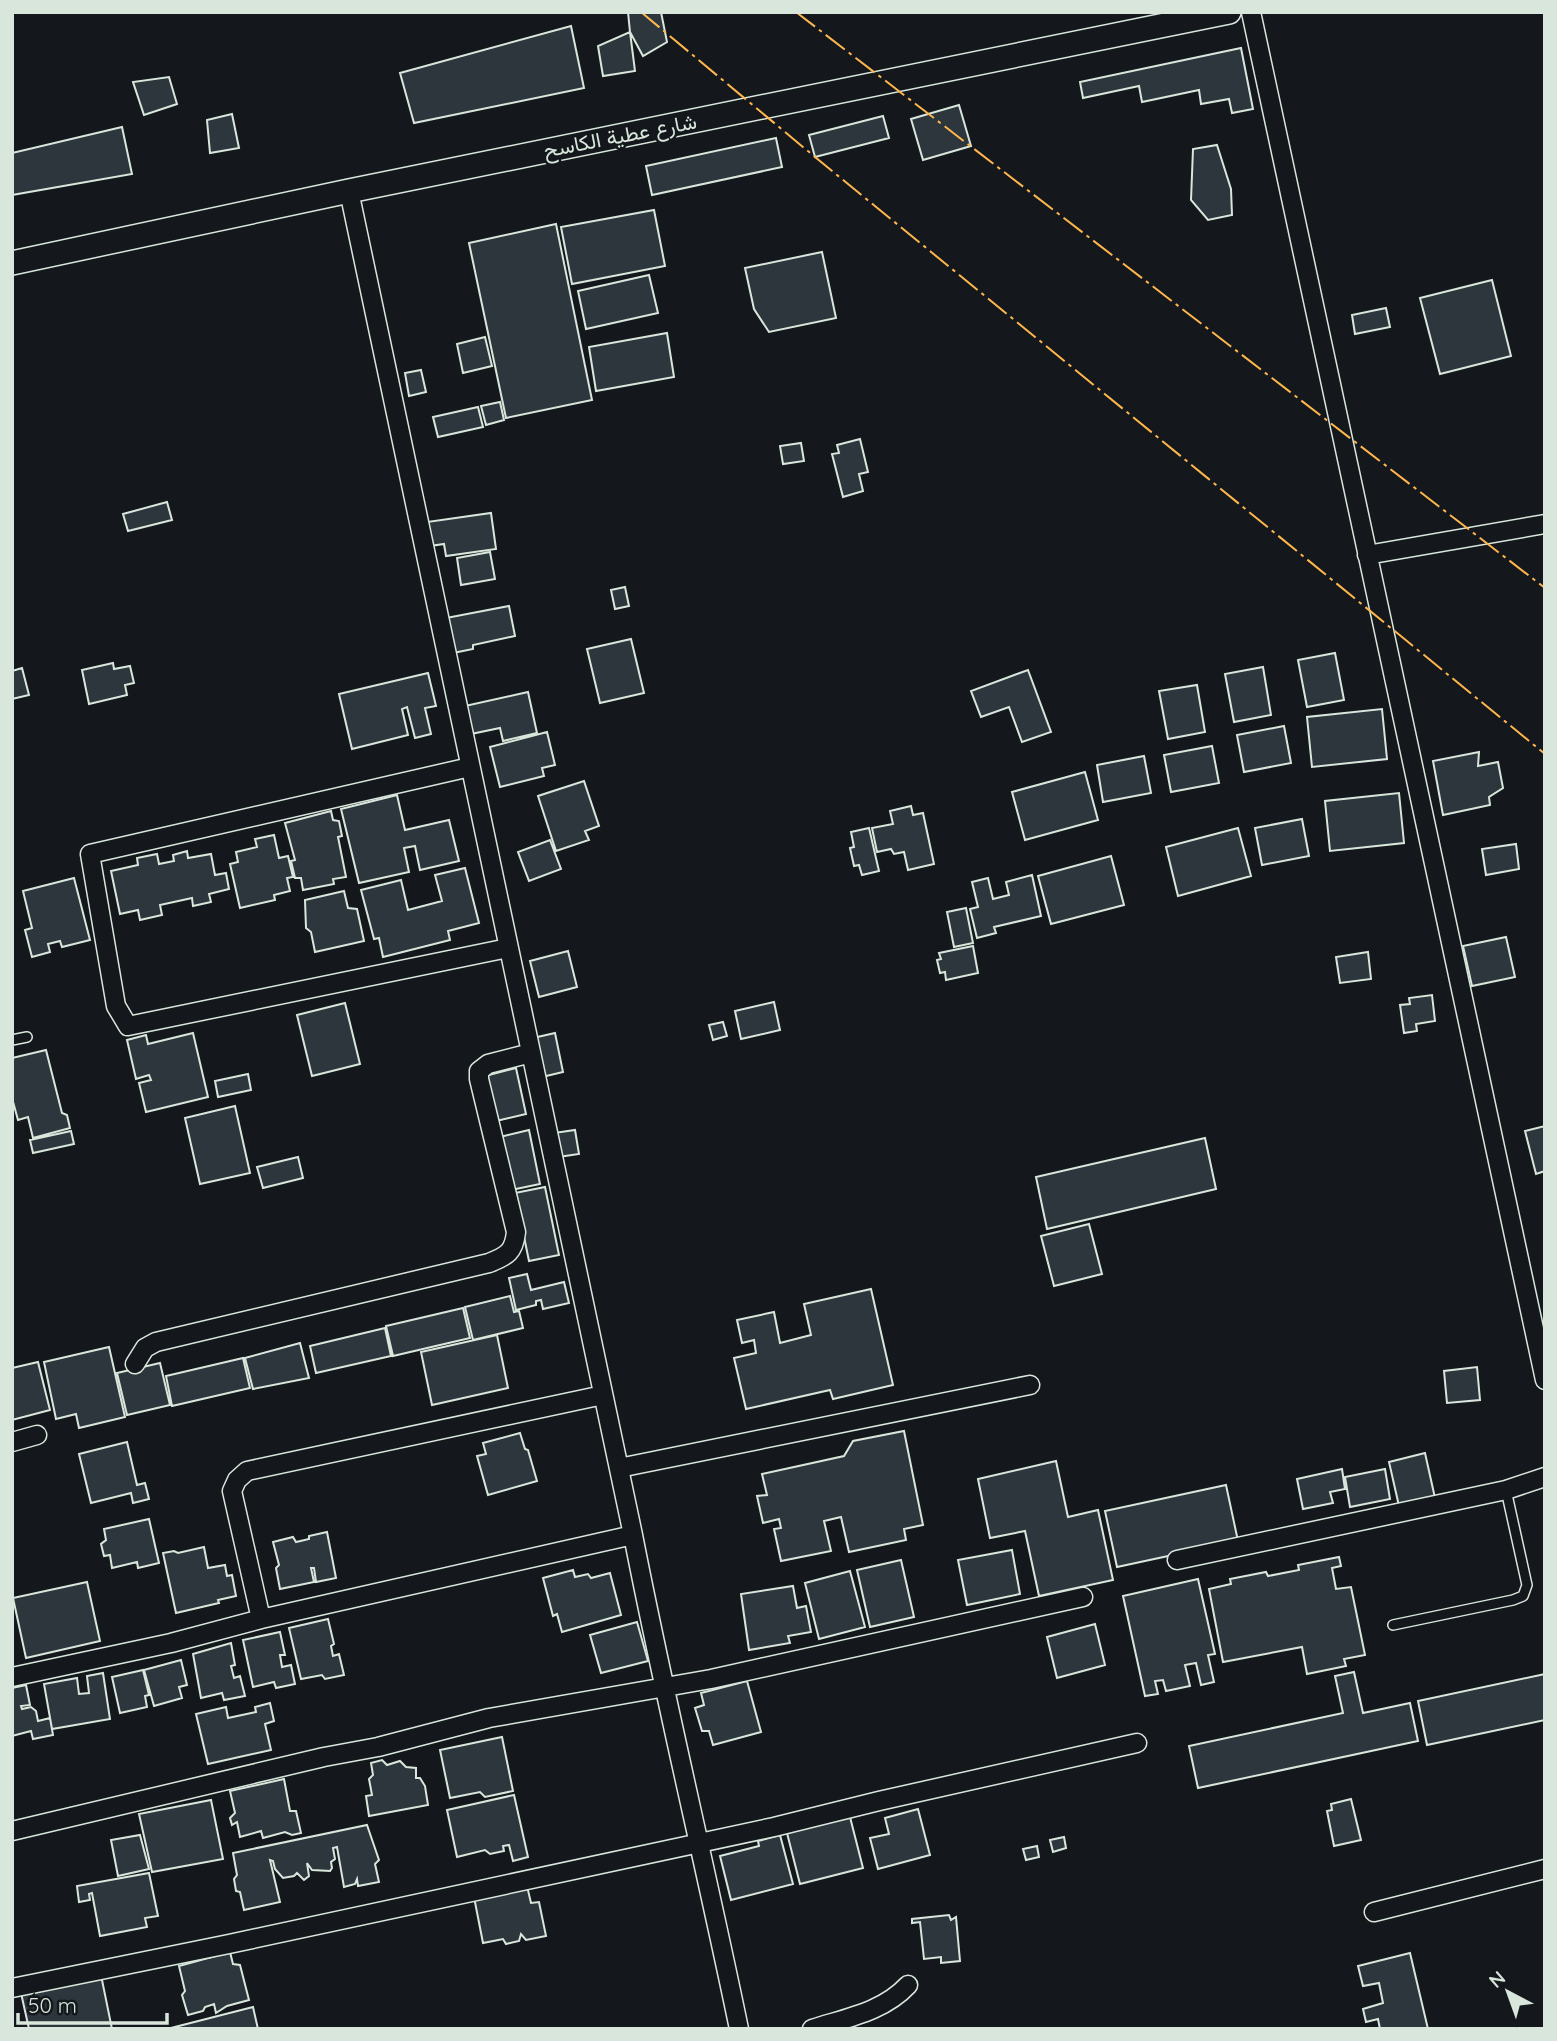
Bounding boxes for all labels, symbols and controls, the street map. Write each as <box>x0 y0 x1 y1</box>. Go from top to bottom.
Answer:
street label: شارع عطية الكاسح <box>541 107 699 165</box>
north arrow <box>1473 1957 1543 2027</box>
text: N <box>1484 1966 1510 1993</box>
scale bar <box>18 1982 166 2026</box>
text: 50 m <box>28 1992 77 2018</box>

